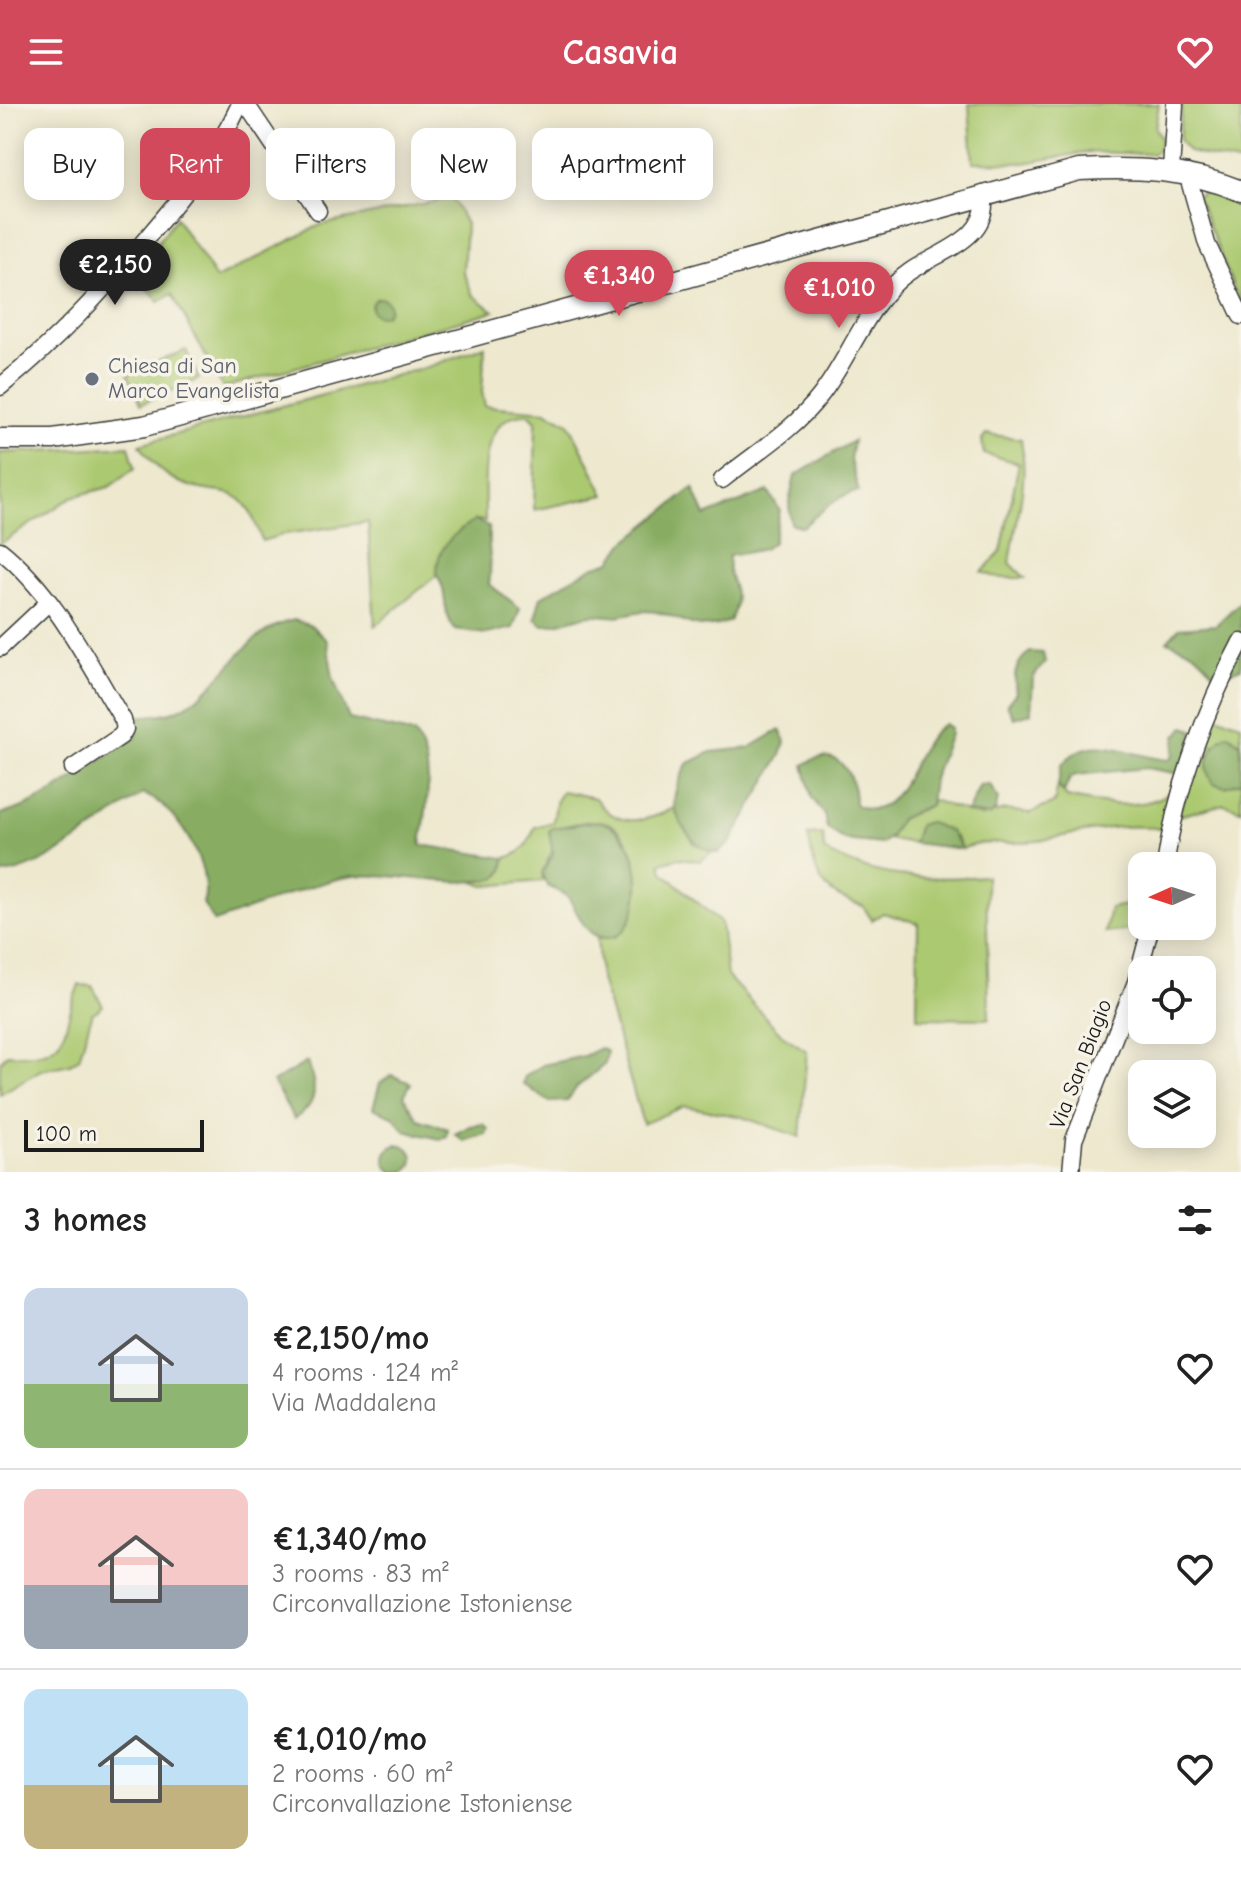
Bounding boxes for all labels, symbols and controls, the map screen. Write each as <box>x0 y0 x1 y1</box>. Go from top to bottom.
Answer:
icon: menu <box>24 30 68 74</box>
icon: heart <box>1173 30 1217 74</box>
text: Casavia <box>563 32 678 73</box>
chip: Buy <box>24 128 124 200</box>
chip: Rent <box>140 128 250 200</box>
chip: Filters <box>266 128 395 200</box>
chip: New <box>411 128 516 200</box>
chip: Apartment <box>532 128 713 200</box>
pin: €2,150 <box>50 239 180 307</box>
text: €2,150 <box>78 250 152 280</box>
pin: €1,340 <box>554 250 684 318</box>
text: €1,340 <box>583 261 655 291</box>
pin: €1,010 <box>774 262 904 330</box>
text: €1,010 <box>802 273 876 303</box>
place label: Chiesa di San Marco Evangelista <box>108 353 280 404</box>
marker: Chiesa di San Marco Evangelista <box>83 370 101 388</box>
north arrow <box>1128 852 1216 940</box>
map controls <box>1128 852 1216 1148</box>
button: locate <box>1128 956 1216 1044</box>
street label: Via San Biagio <box>1044 995 1118 1133</box>
button: layers <box>1128 1060 1216 1148</box>
scale bar <box>24 1116 204 1152</box>
text: 100 m <box>36 1121 97 1147</box>
icon: filters <box>1173 1198 1217 1242</box>
text: 3 homes <box>24 1200 147 1240</box>
text: €2,150/mo <box>272 1318 429 1358</box>
icon: home <box>88 1320 184 1416</box>
icon: heart <box>1173 1346 1217 1390</box>
text: 4 rooms · 124 m² <box>272 1358 458 1388</box>
text: Via Maddalena <box>272 1388 437 1418</box>
text: €1,340/mo <box>272 1519 427 1559</box>
icon: home <box>88 1521 184 1617</box>
icon: heart <box>1173 1547 1217 1591</box>
text: 3 rooms · 83 m² <box>272 1559 449 1589</box>
text: Circonvallazione Istoniense <box>272 1589 573 1619</box>
text: €1,010/mo <box>272 1719 427 1759</box>
icon: home <box>88 1721 184 1817</box>
icon: heart <box>1173 1747 1217 1791</box>
text: 2 rooms · 60 m² <box>272 1759 453 1789</box>
text: Circonvallazione Istoniense <box>272 1789 573 1819</box>

